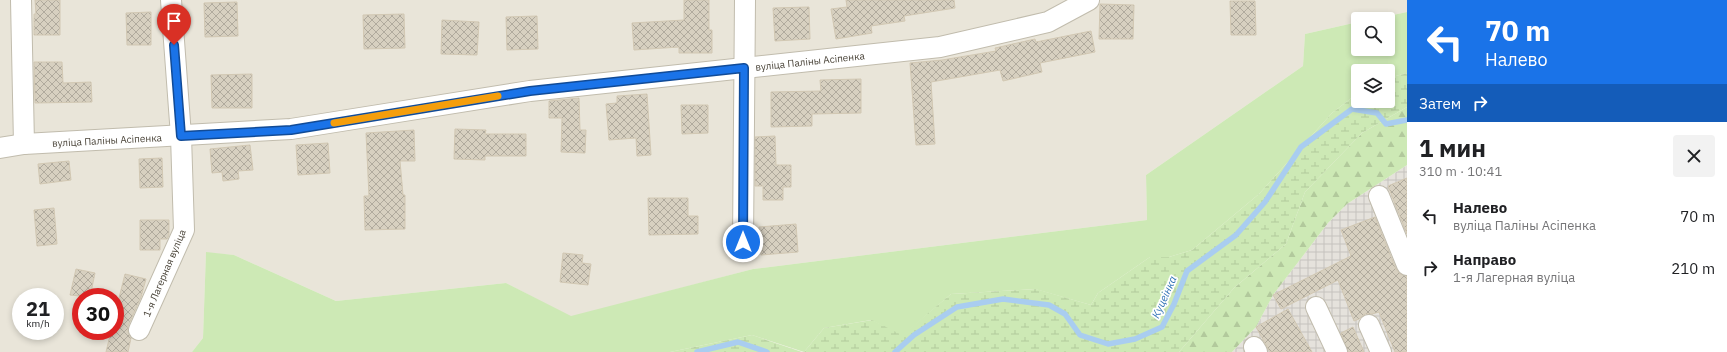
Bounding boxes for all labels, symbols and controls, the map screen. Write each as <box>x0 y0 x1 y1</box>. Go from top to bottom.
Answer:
pin <box>157 4 191 45</box>
icon: arrive <box>163 10 185 32</box>
map controls <box>1351 12 1395 108</box>
button: search <box>1351 12 1395 56</box>
text: 70 m <box>1485 12 1550 49</box>
icon: left <box>1419 16 1471 68</box>
text: Налево <box>1485 48 1548 71</box>
street label: вуліца Паліны Асіпенка <box>755 49 866 74</box>
button: layers <box>1351 64 1395 108</box>
icon: right <box>1469 92 1491 114</box>
text: Затем <box>1419 94 1461 113</box>
street label: вуліца Паліны Асіпенка <box>52 131 163 150</box>
text: 1 мин <box>1419 132 1486 164</box>
button: close <box>1673 135 1715 177</box>
text: 310 m · 10:41 <box>1419 163 1502 180</box>
text: Налево <box>1453 198 1507 217</box>
icon: left <box>1419 205 1441 227</box>
text: 70 m <box>1680 207 1715 226</box>
text: вуліца Паліны Асіпенка <box>1453 217 1596 234</box>
position arrow <box>722 221 764 263</box>
street label: 1-я Лагерная вуліца <box>140 227 189 319</box>
text: Направо <box>1453 250 1516 269</box>
icon: right <box>1419 257 1441 279</box>
text: 210 m <box>1671 259 1715 278</box>
text: 1-я Лагерная вуліца <box>1453 269 1575 286</box>
water label: Куцеінка <box>1148 274 1180 320</box>
speed limit sign: 30 <box>72 288 124 340</box>
text: 21 <box>26 295 50 322</box>
text: km/h <box>26 317 50 330</box>

